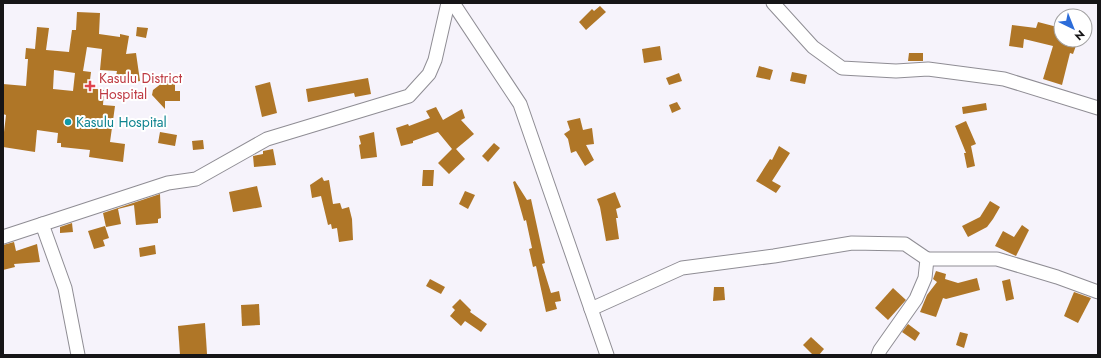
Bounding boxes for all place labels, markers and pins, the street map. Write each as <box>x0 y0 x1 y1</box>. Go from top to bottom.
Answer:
place label: Kasulu District Hospital <box>99 68 183 104</box>
marker: Kasulu District Hospital <box>84 80 96 92</box>
place label: Kasulu Hospital <box>76 112 167 132</box>
marker: Kasulu Hospital <box>63 117 73 127</box>

